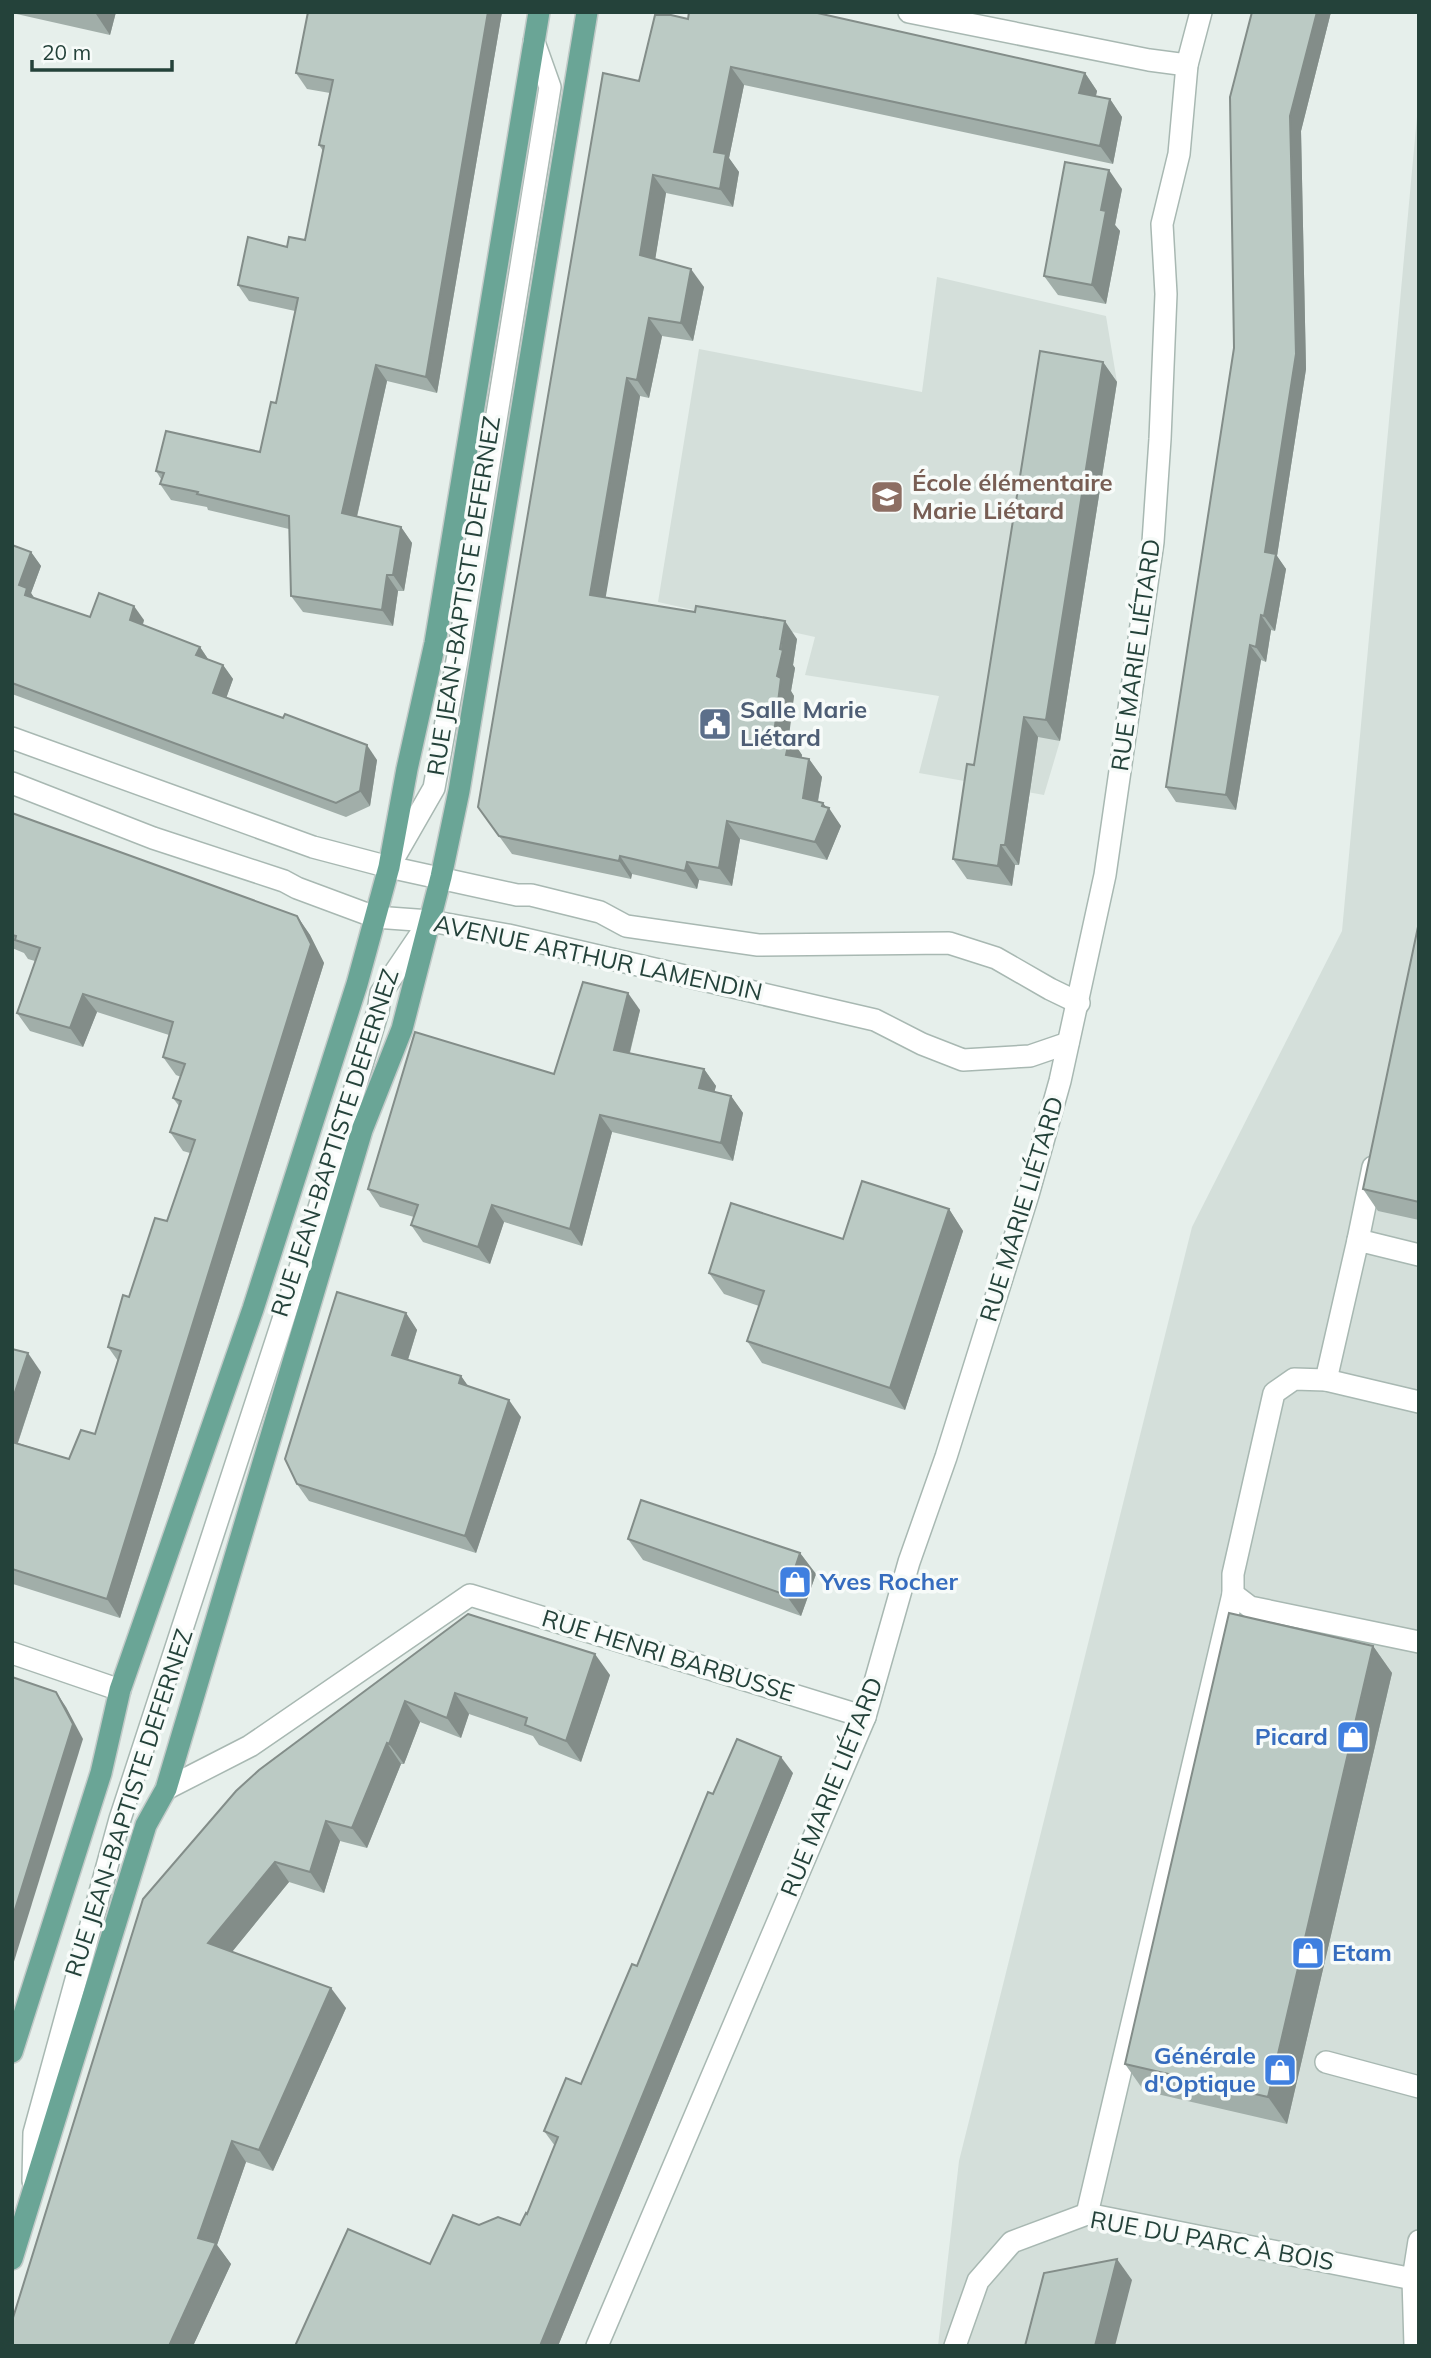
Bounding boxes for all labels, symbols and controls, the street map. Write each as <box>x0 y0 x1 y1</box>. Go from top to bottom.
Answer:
scale bar <box>32 28 172 72</box>
text: 20 m <box>42 39 91 65</box>
street label: RUE JEAN-BAPTISTE DEFERNEZ <box>420 414 506 778</box>
place label: École élémentaire Marie Liétard <box>912 467 1113 525</box>
school or university icon: École élémentaire Marie Liétard <box>868 478 906 516</box>
street label: RUE MARIE LIÉTARD <box>1104 537 1166 773</box>
place label: Salle Marie Liétard <box>740 694 867 752</box>
public building icon: Salle Marie Liétard <box>696 705 734 743</box>
street label: AVENUE ARTHUR LAMENDIN <box>431 908 765 1007</box>
street label: RUE JEAN-BAPTISTE DEFERNEZ <box>264 965 405 1320</box>
street label: RUE MARIE LIÉTARD <box>973 1092 1070 1325</box>
shop icon: Yves Rocher <box>776 1563 814 1601</box>
place label: Yves Rocher <box>819 1566 958 1596</box>
street label: RUE HENRI BARBUSSE <box>539 1602 798 1708</box>
street label: RUE JEAN-BAPTISTE DEFERNEZ <box>58 1625 199 1980</box>
street label: RUE MARIE LIÉTARD <box>773 1673 889 1901</box>
shop icon: Picard <box>1334 1718 1372 1756</box>
place label: Picard <box>1255 1721 1328 1751</box>
shop icon: Etam <box>1289 1934 1327 1972</box>
place label: Etam <box>1332 1937 1392 1967</box>
place label: Générale d'Optique <box>1144 2040 1256 2098</box>
shop icon: Générale d'Optique <box>1261 2051 1299 2089</box>
street label: RUE DU PARC À BOIS <box>1088 2204 1336 2276</box>

